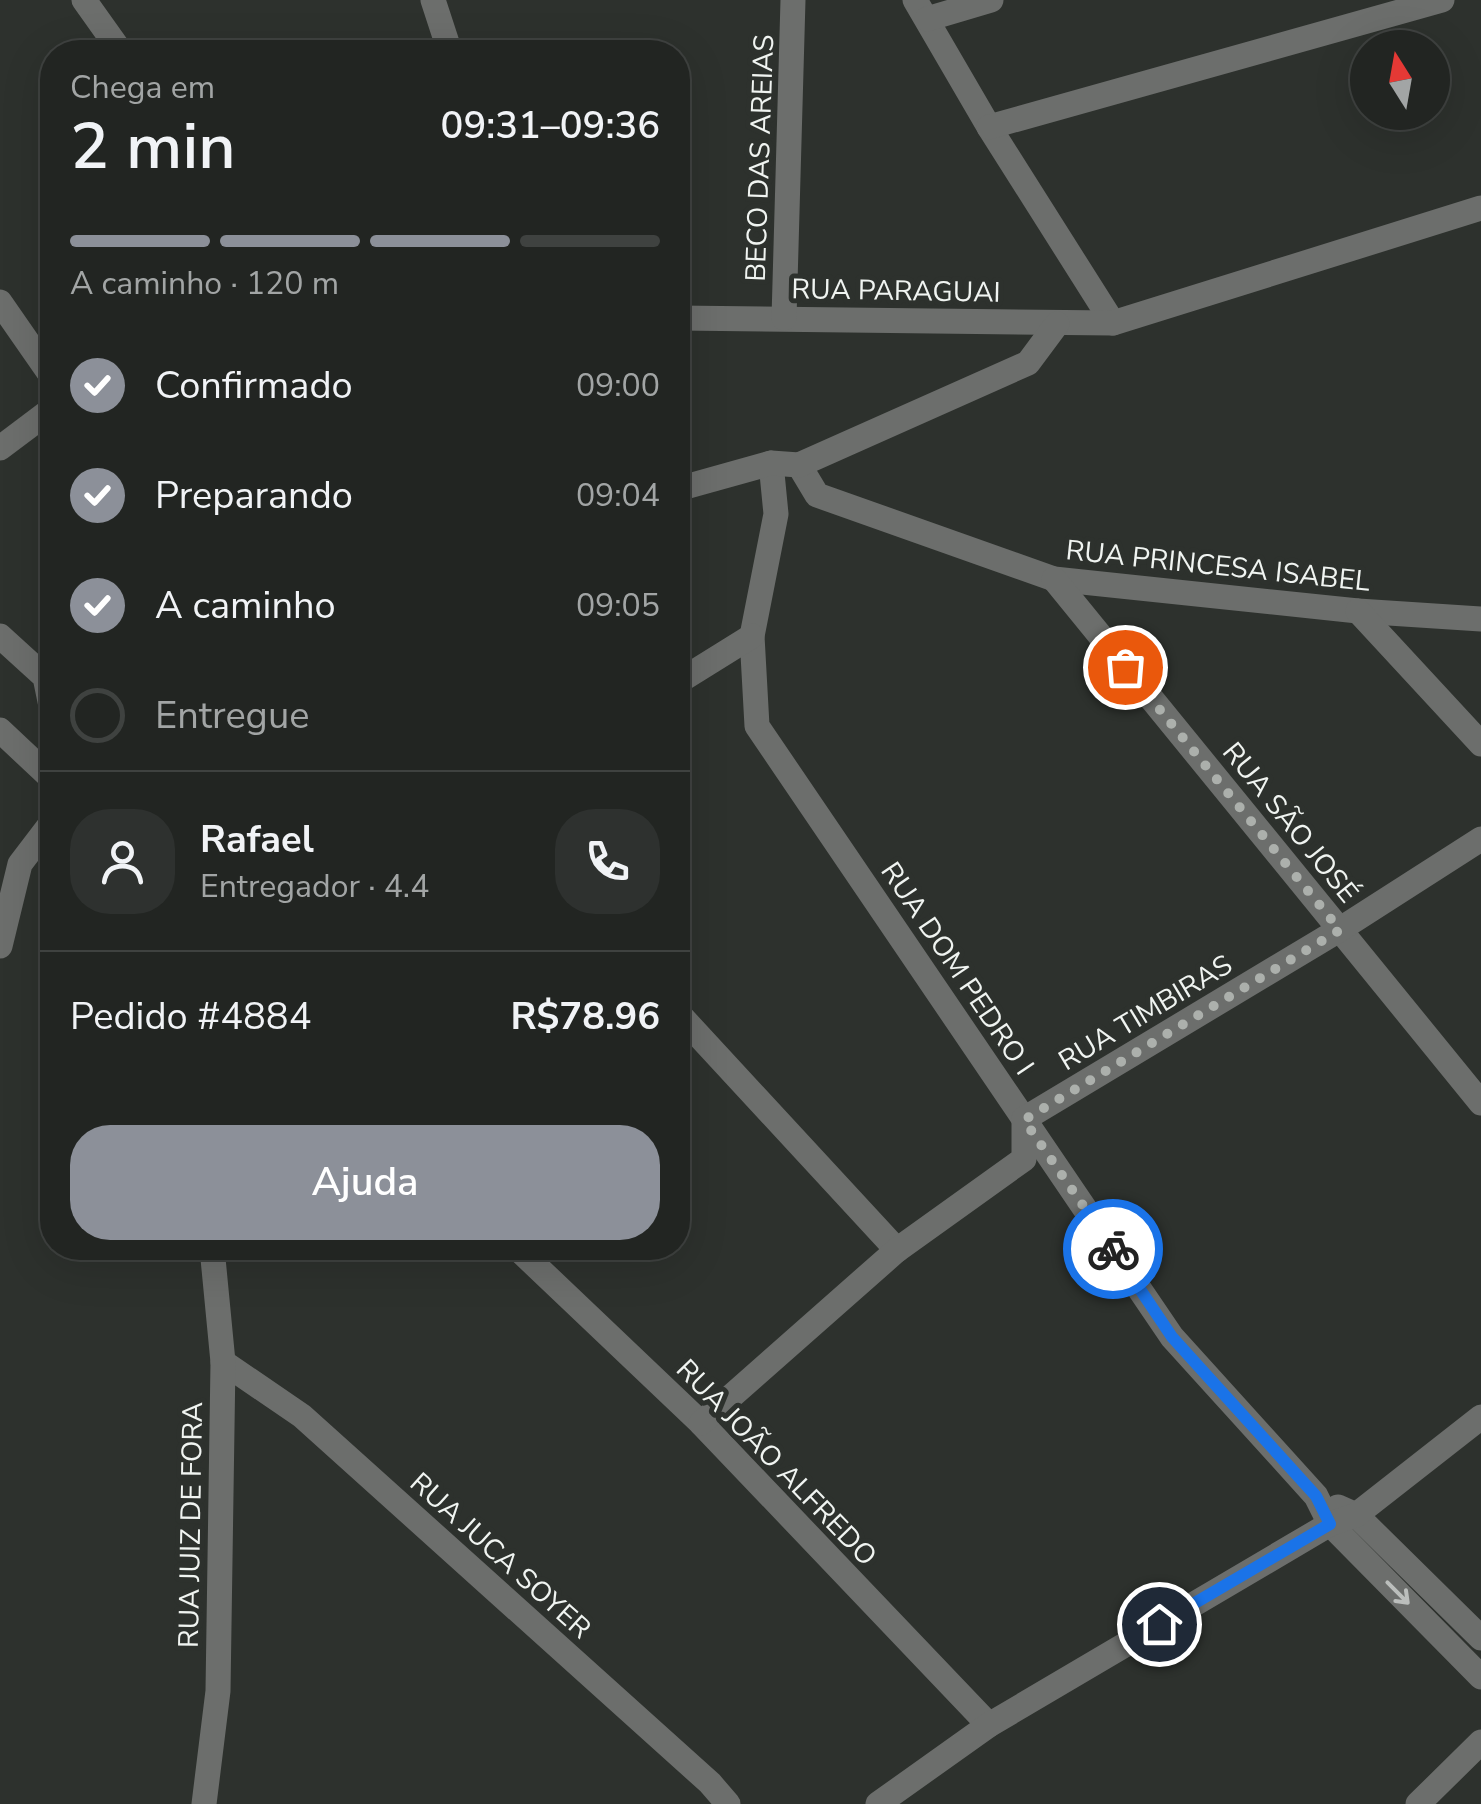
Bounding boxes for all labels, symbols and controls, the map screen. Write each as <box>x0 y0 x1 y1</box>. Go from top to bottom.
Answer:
north arrow <box>1350 30 1450 130</box>
map controls <box>1350 30 1450 130</box>
street label: BECO DAS AREIAS <box>737 34 783 282</box>
text: Chega em <box>70 66 215 109</box>
text: 09:31–09:36 <box>441 100 660 151</box>
text: 2 min <box>70 102 236 191</box>
text: A caminho · 120 m <box>70 262 339 305</box>
street label: RUA PARAGUAI <box>791 270 1001 312</box>
icon: check <box>70 358 125 413</box>
text: Confirmado <box>155 360 353 411</box>
text: 09:00 <box>576 364 660 407</box>
icon: check <box>70 468 125 523</box>
text: Preparando <box>155 470 353 521</box>
text: 09:04 <box>576 474 660 517</box>
street label: RUA PRINCESA ISABEL <box>1064 531 1372 601</box>
icon: check <box>70 578 125 633</box>
text: A caminho <box>155 580 336 631</box>
text: 09:05 <box>576 584 660 627</box>
pin <box>1083 625 1168 710</box>
icon: bag <box>1098 640 1153 695</box>
text: Entregue <box>155 690 309 741</box>
street label: RUA SÃO JOSÉ <box>1214 734 1367 911</box>
button: person <box>70 809 175 914</box>
button: phone <box>555 809 660 914</box>
text: Rafael <box>200 814 314 865</box>
street label: RUA DOM PEDRO I <box>872 855 1043 1082</box>
text: Entregador · 4.4 <box>200 865 429 908</box>
street label: RUA TIMBIRAS <box>1052 946 1240 1080</box>
text: Pedido #4884 <box>70 991 311 1042</box>
text: R$78.96 <box>511 991 660 1042</box>
button: Ajuda <box>70 1125 660 1240</box>
courier <box>1063 1199 1163 1299</box>
icon: bike <box>1086 1222 1141 1277</box>
street label: RUA JOÃO ALFREDO <box>668 1351 885 1574</box>
street label: RUA JUIZ DE FORA <box>170 1402 212 1649</box>
street label: RUA JUCA SOYER <box>402 1464 599 1647</box>
one-way arrow <box>1386 1580 1410 1604</box>
pin <box>1117 1582 1202 1667</box>
icon: home <box>1132 1597 1187 1652</box>

